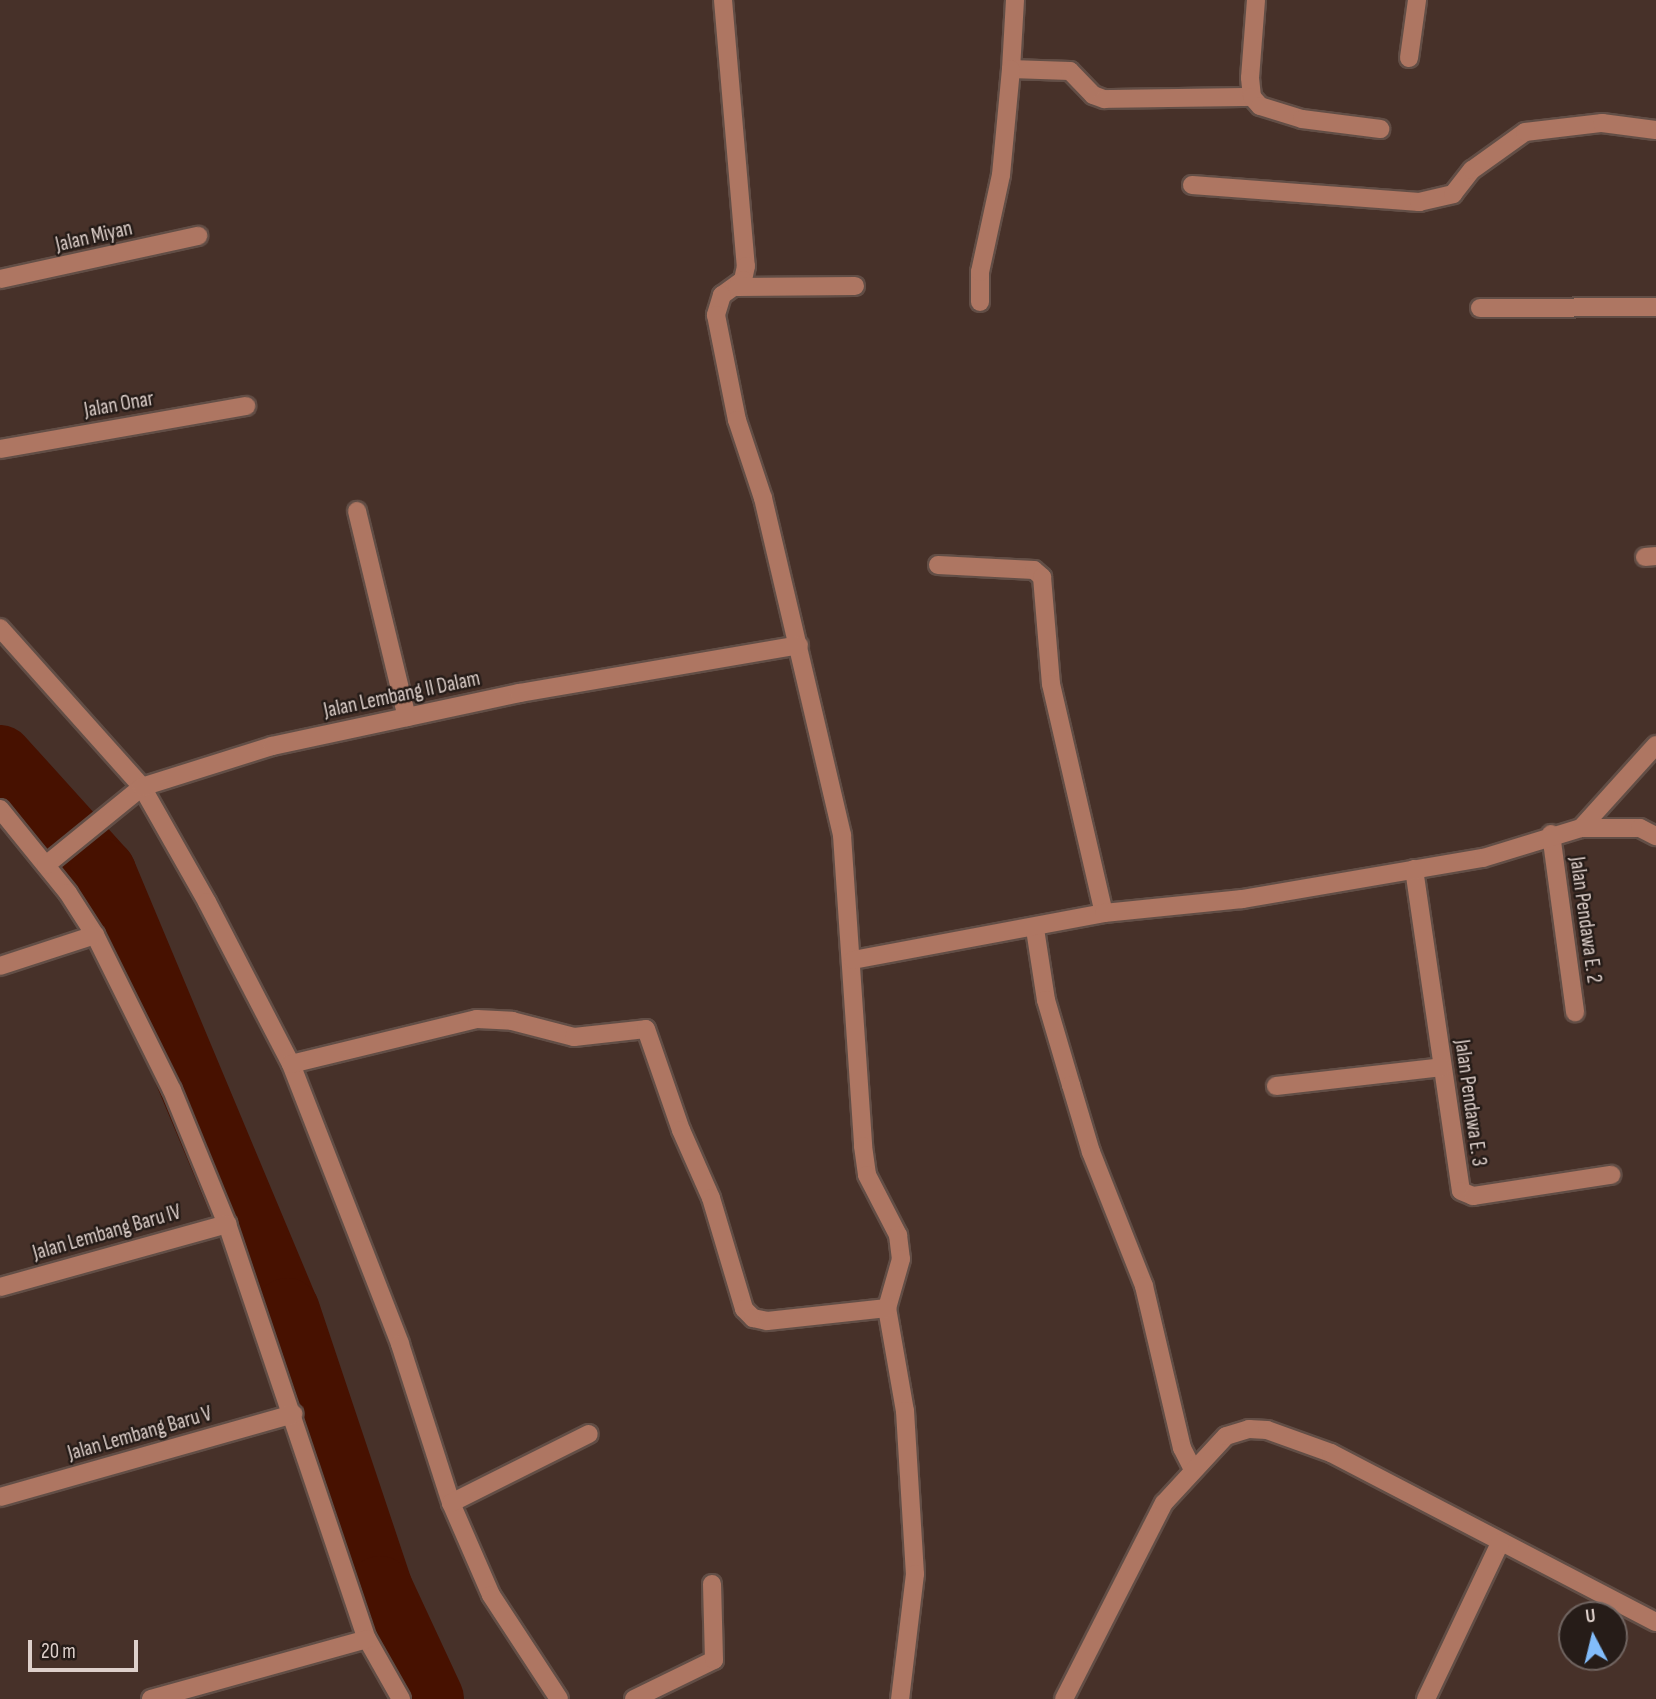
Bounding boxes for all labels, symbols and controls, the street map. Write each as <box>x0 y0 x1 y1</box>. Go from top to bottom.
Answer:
street label: Jalan Miyan <box>53 216 135 258</box>
street label: Jalan Onar <box>82 386 156 424</box>
street label: Jalan Lembang II Dalam <box>322 666 482 724</box>
street label: Jalan Pendawa E. 2 <box>1564 855 1606 985</box>
street label: Jalan Pendawa E. 3 <box>1449 1038 1491 1168</box>
street label: Jalan Lembang Baru IV <box>30 1200 184 1266</box>
street label: Jalan Lembang Baru V <box>65 1401 215 1467</box>
north arrow <box>1558 1601 1628 1671</box>
text: U <box>1584 1605 1597 1629</box>
scale bar <box>32 1626 142 1670</box>
text: 20 m <box>41 1639 76 1664</box>

